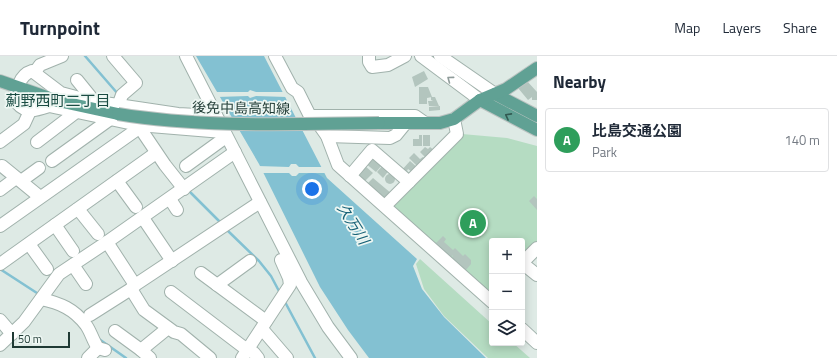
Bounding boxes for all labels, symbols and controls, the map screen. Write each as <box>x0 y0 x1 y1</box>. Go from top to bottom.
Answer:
text: Turnpoint <box>20 13 100 42</box>
text: Map <box>674 17 700 38</box>
text: Layers <box>722 17 761 38</box>
text: Share <box>783 17 817 38</box>
text: Nearby <box>553 69 606 95</box>
one-way arrow <box>447 77 454 84</box>
district label: 薊野西町二丁目 <box>5 89 111 112</box>
street label: 後免中島高知線 <box>192 96 290 119</box>
one-way arrow <box>505 113 512 121</box>
text: 比島交通公園 <box>592 119 682 142</box>
text: A <box>563 130 571 150</box>
text: 140 m <box>784 130 820 150</box>
text: Park <box>592 142 617 162</box>
your location <box>302 179 322 199</box>
water label: 久万川 <box>332 199 376 251</box>
pin: A <box>460 208 486 238</box>
map controls <box>489 238 525 346</box>
button: + <box>489 238 525 274</box>
button: − <box>489 274 525 310</box>
button: layers <box>489 310 525 346</box>
scale bar <box>12 330 70 349</box>
text: 50 m <box>18 331 42 347</box>

